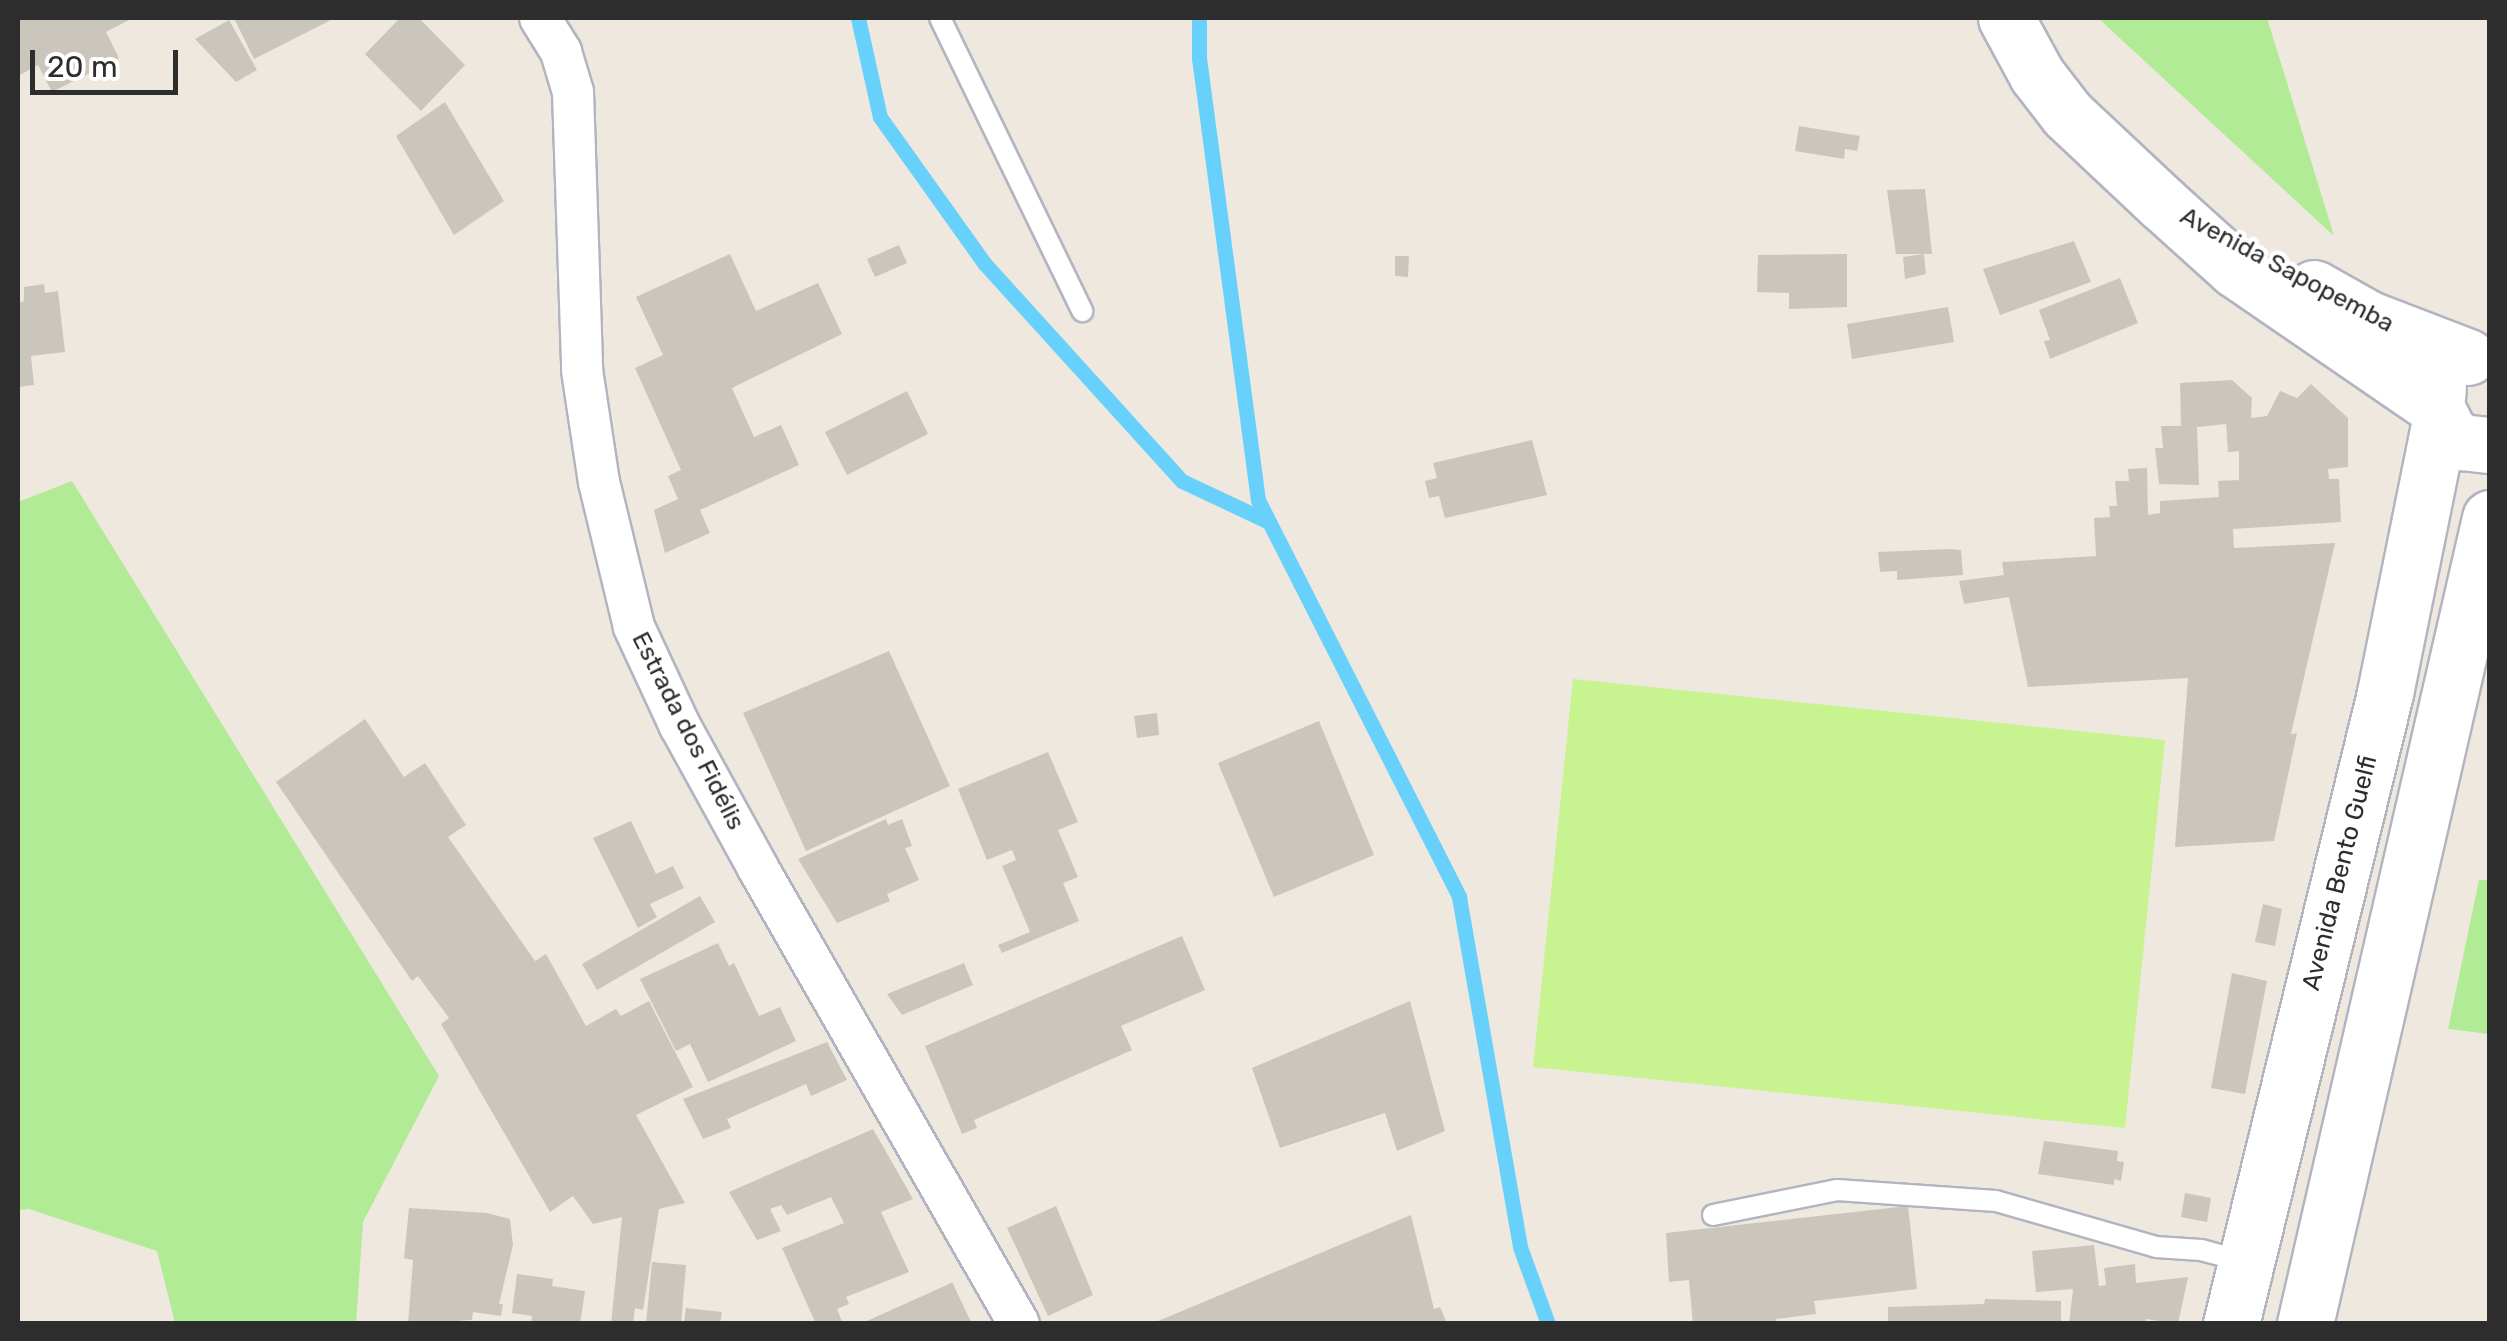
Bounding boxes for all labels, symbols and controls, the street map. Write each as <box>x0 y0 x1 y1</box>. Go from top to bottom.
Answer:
scale bar <box>35 30 182 92</box>
text: 20 m <box>47 49 118 85</box>
street label: Avenida Sapopemba <box>2175 201 2399 339</box>
street label: Estrada dos Fidélis <box>625 627 751 835</box>
street label: Avenida Bento Guelfi <box>2296 752 2384 994</box>

